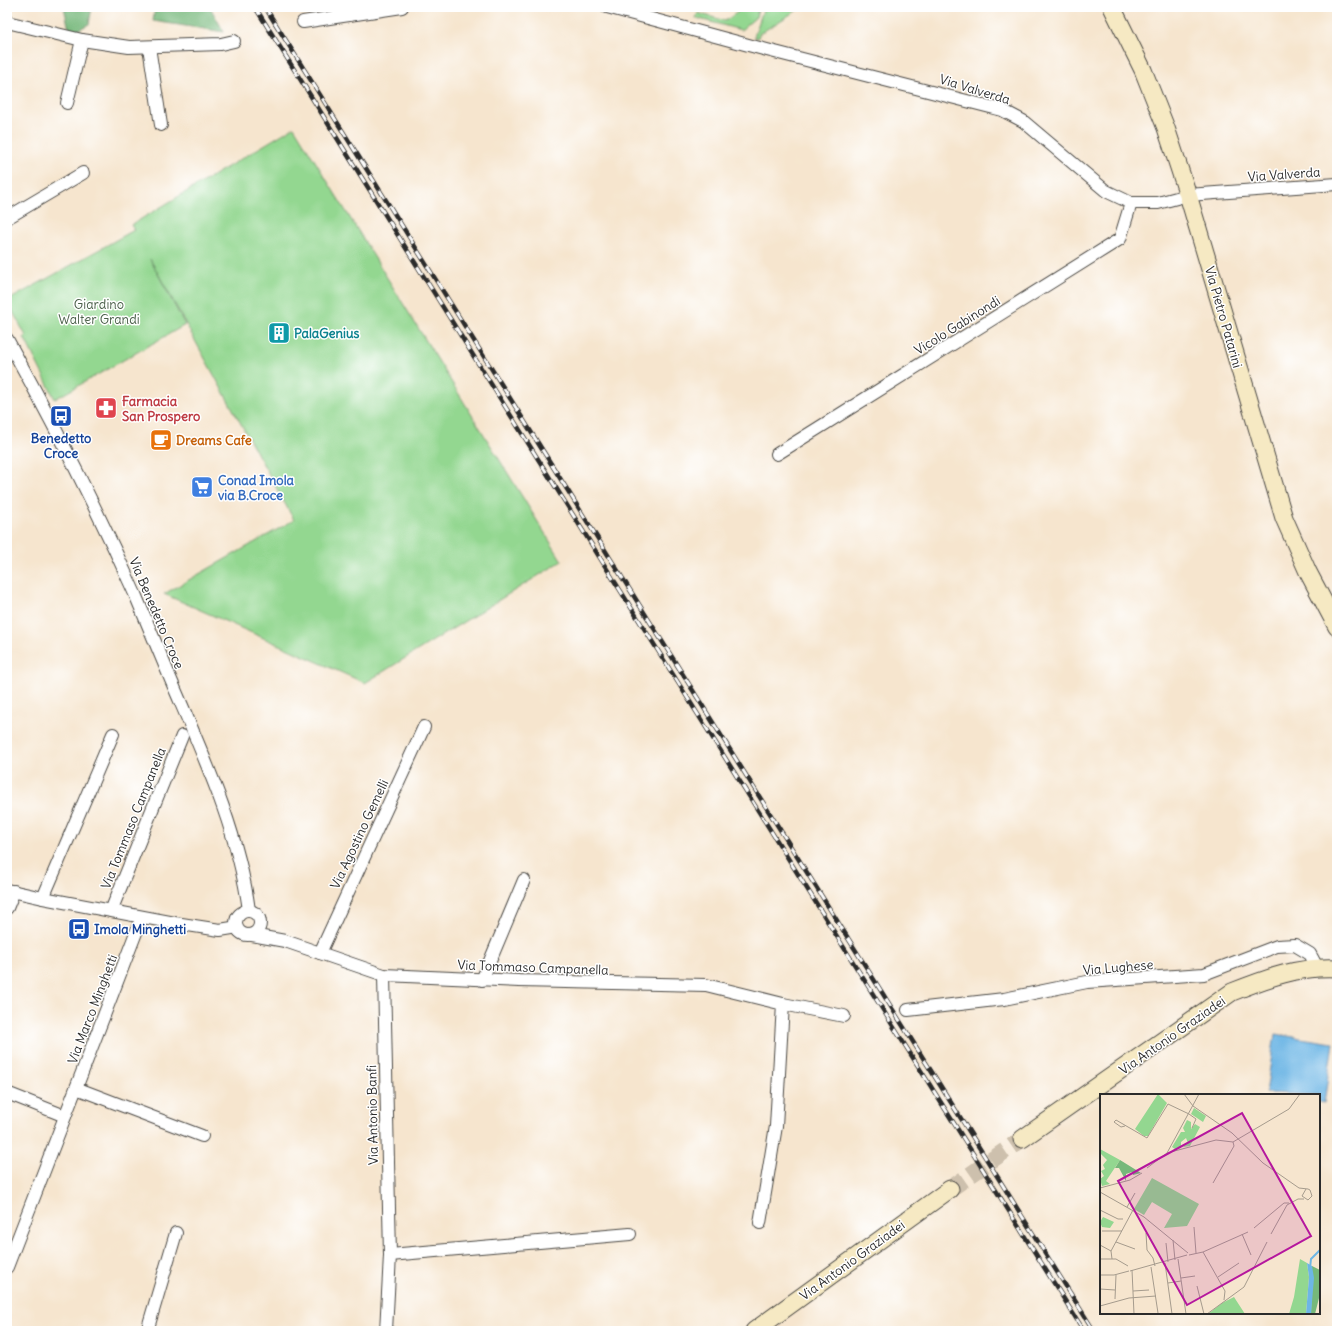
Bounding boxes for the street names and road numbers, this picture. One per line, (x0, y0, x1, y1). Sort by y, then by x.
street label: Via Valverda (937, 71, 1012, 108)
street label: Via Valverda (1247, 163, 1321, 186)
street label: Via Pietro Patarini (1201, 265, 1246, 370)
street label: Vicolo Gabinondi (911, 292, 1003, 359)
street label: Via Benedetto Croce (125, 555, 188, 672)
street label: Via Tommaso Campanella (97, 745, 170, 891)
street label: Via Agostino Gemelli (327, 777, 392, 892)
street label: Via Marco Minghetti (64, 952, 121, 1066)
street label: Via Tommaso Campanella (457, 956, 609, 979)
street label: Via Lughese (1082, 956, 1154, 979)
street label: Via Antonio Graziadei (1116, 992, 1229, 1078)
street label: Via Antonio Banfi (363, 1065, 382, 1165)
street label: Via Antonio Graziadei (796, 1217, 908, 1304)

